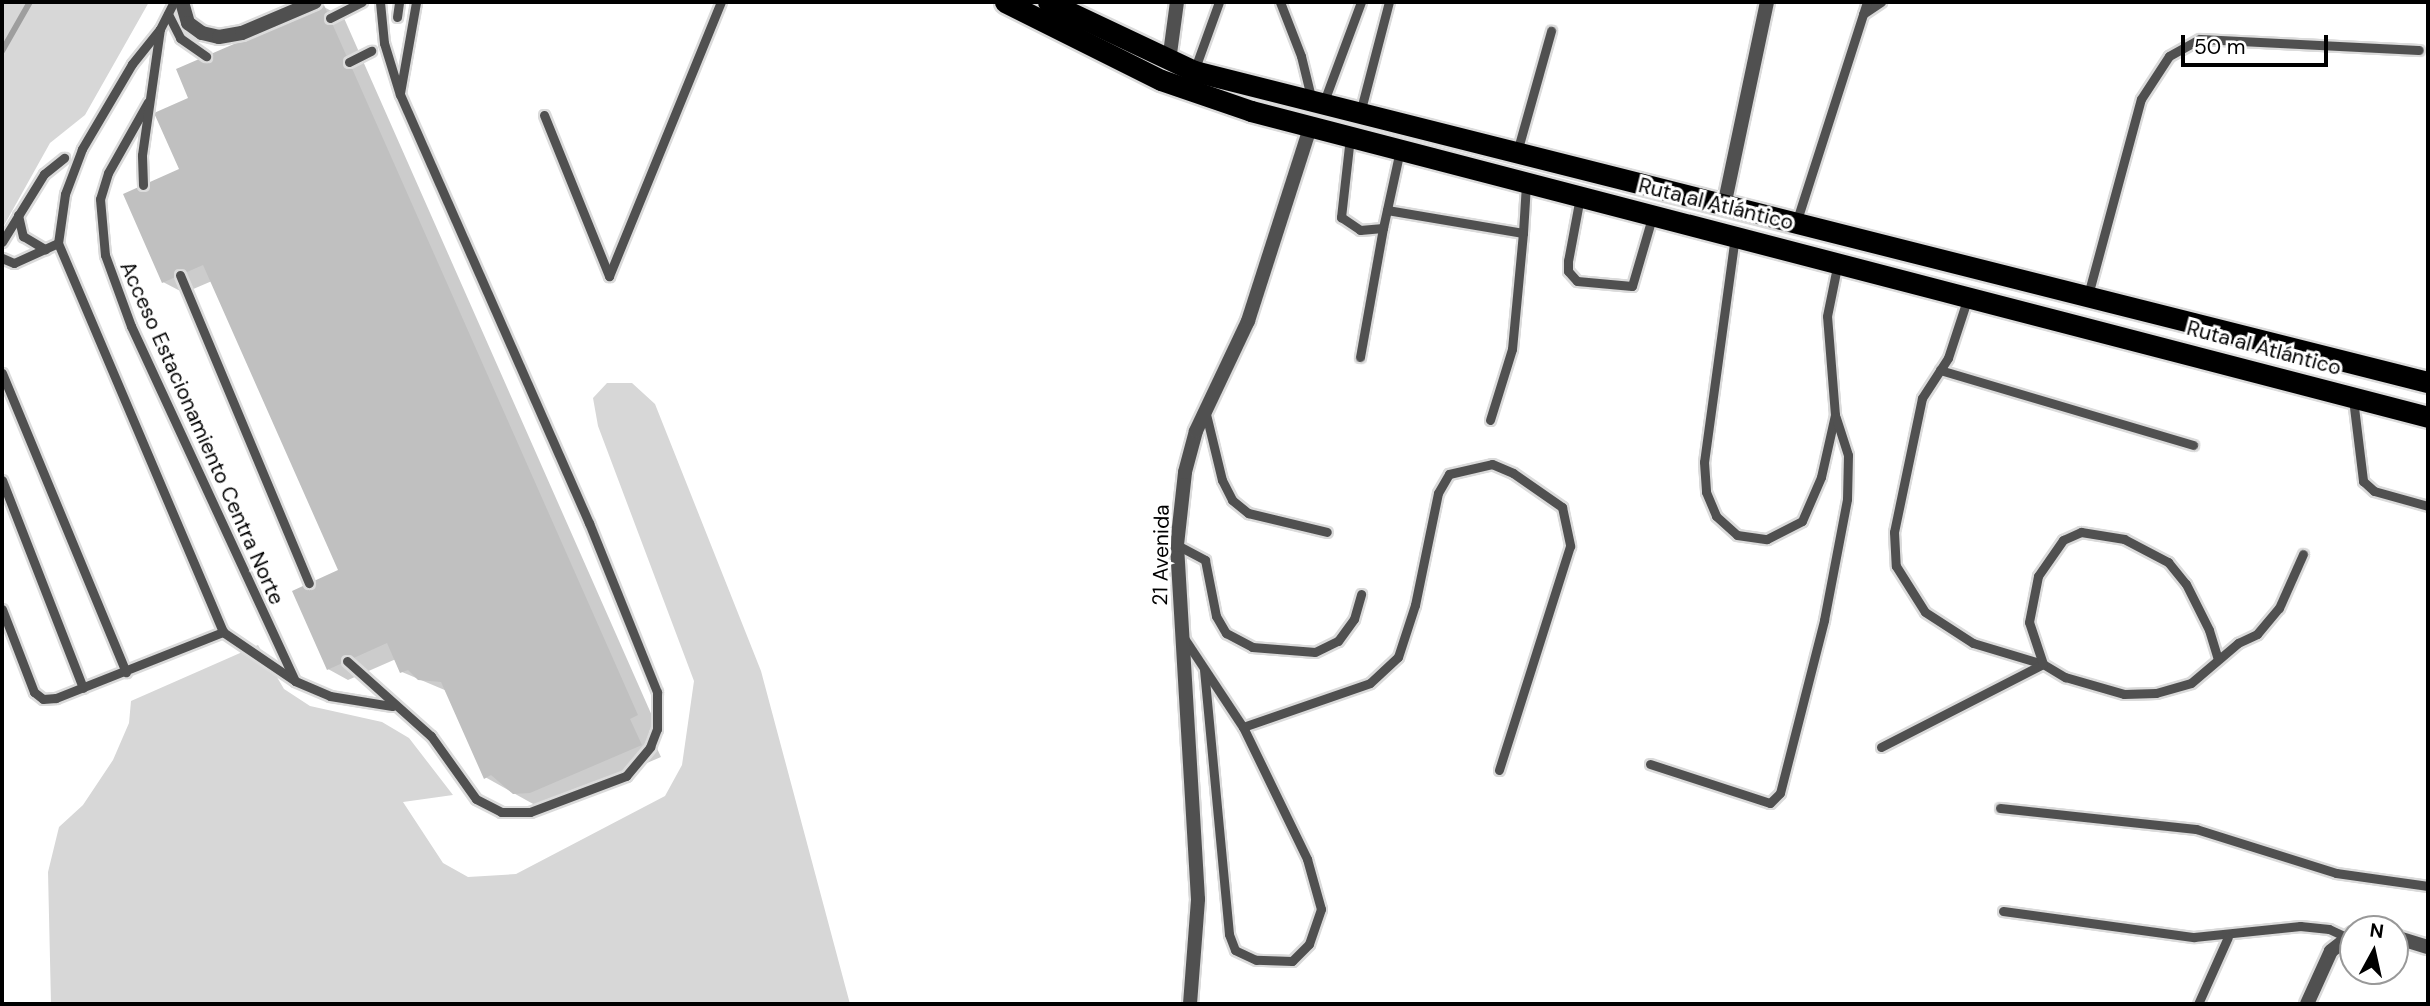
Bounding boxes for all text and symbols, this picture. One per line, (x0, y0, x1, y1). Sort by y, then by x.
scale bar (2185, 21, 2332, 65)
text: 50 m (2194, 33, 2245, 61)
street label: Ruta al Atlántico (1636, 173, 1796, 235)
street label: Acceso Estacionamiento Centra Norte (115, 258, 289, 608)
street label: Ruta al Atlántico (2184, 315, 2344, 381)
street label: 21 Avenida (1148, 504, 1174, 606)
north arrow (2339, 915, 2409, 985)
text: N (2368, 917, 2385, 944)

